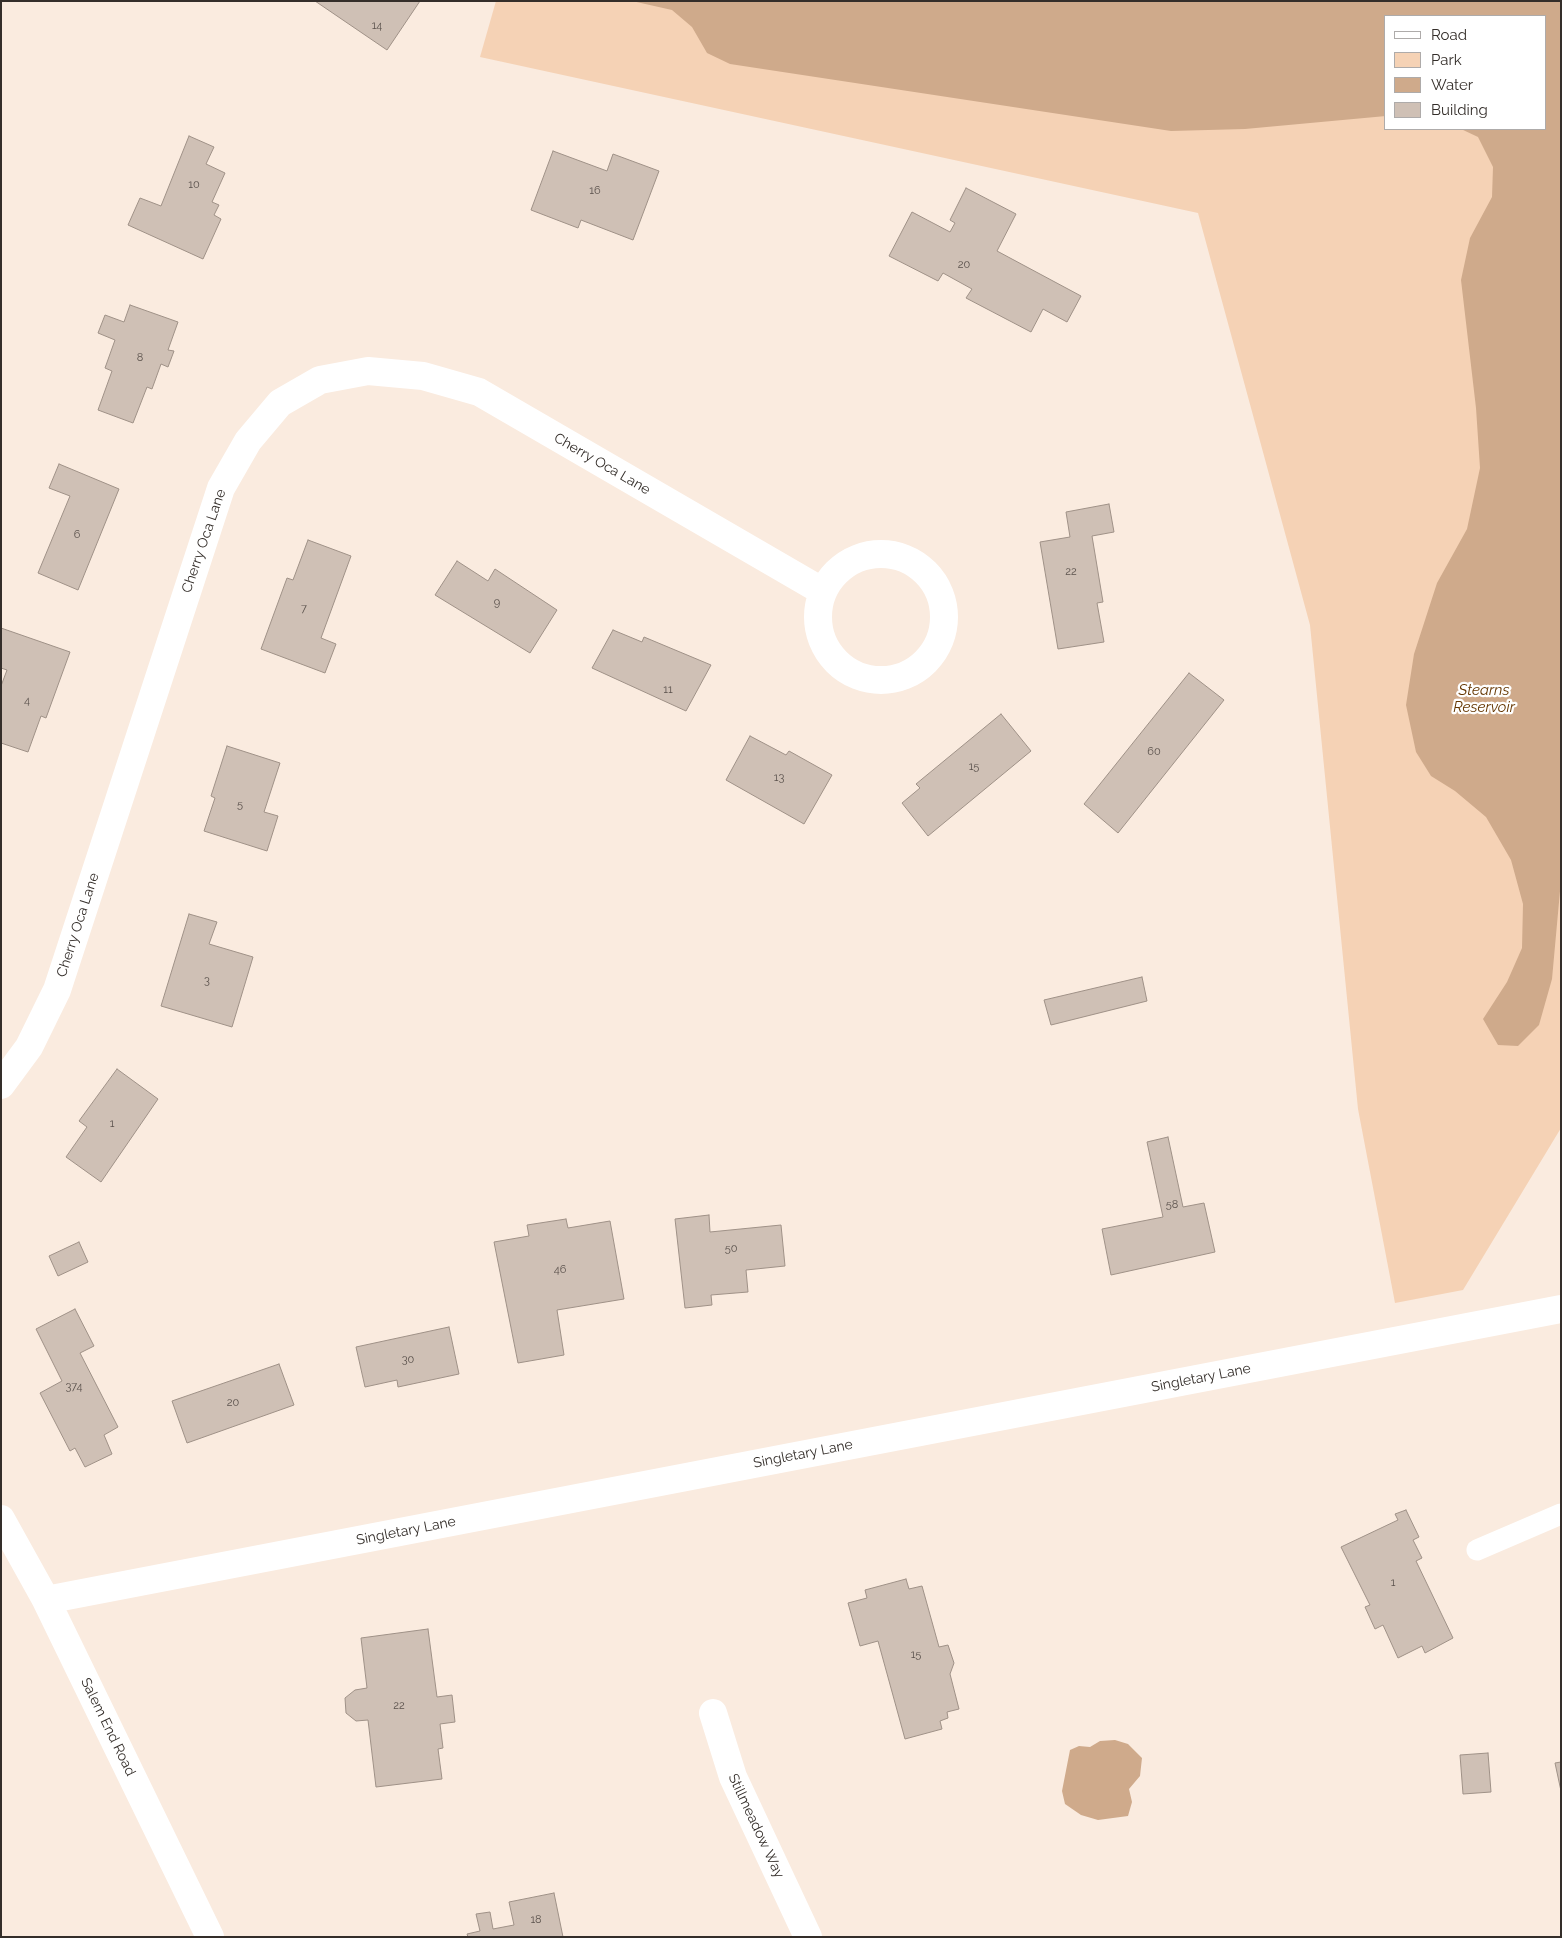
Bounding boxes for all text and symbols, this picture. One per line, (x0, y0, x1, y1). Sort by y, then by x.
legend (1384, 15, 1547, 130)
house number: 14 (372, 19, 382, 33)
text: Road (1431, 26, 1467, 44)
text: Park (1431, 51, 1462, 69)
text: Water (1431, 76, 1473, 94)
text: Building (1431, 101, 1488, 119)
house number: 10 (188, 178, 200, 192)
house number: 16 (589, 184, 601, 198)
house number: 20 (958, 258, 970, 272)
house number: 8 (137, 351, 143, 365)
street label: Cherry Oca Lane (551, 430, 653, 498)
street label: Cherry Oca Lane (178, 487, 230, 595)
house number: 6 (74, 528, 80, 542)
house number: 22 (1065, 565, 1077, 579)
house number: 9 (494, 596, 500, 610)
house number: 7 (301, 602, 307, 616)
water label: Stearns Reservoir (1453, 681, 1515, 716)
house number: 11 (663, 683, 673, 697)
house number: 4 (24, 694, 30, 708)
house number: 60 (1147, 745, 1161, 759)
house number: 15 (969, 760, 979, 774)
house number: 13 (774, 771, 784, 785)
house number: 5 (237, 798, 243, 812)
street label: Cherry Oca Lane (53, 871, 103, 979)
house number: 3 (204, 974, 210, 988)
house number: 1 (110, 1117, 114, 1131)
house number: 58 (1166, 1198, 1178, 1212)
house number: 50 (725, 1242, 737, 1256)
house number: 46 (554, 1263, 566, 1277)
house number: 30 (402, 1353, 414, 1367)
street label: Singletary Lane (1150, 1360, 1252, 1396)
house number: 374 (65, 1380, 83, 1394)
house number: 20 (227, 1396, 239, 1410)
street label: Singletary Lane (752, 1436, 854, 1472)
street label: Singletary Lane (355, 1513, 457, 1549)
house number: 1 (1391, 1576, 1395, 1590)
house number: 15 (911, 1648, 921, 1662)
street label: Salem End Road (77, 1675, 139, 1779)
house number: 22 (393, 1699, 405, 1713)
street label: Stillmeadow Way (724, 1771, 788, 1881)
house number: 18 (530, 1913, 542, 1927)

